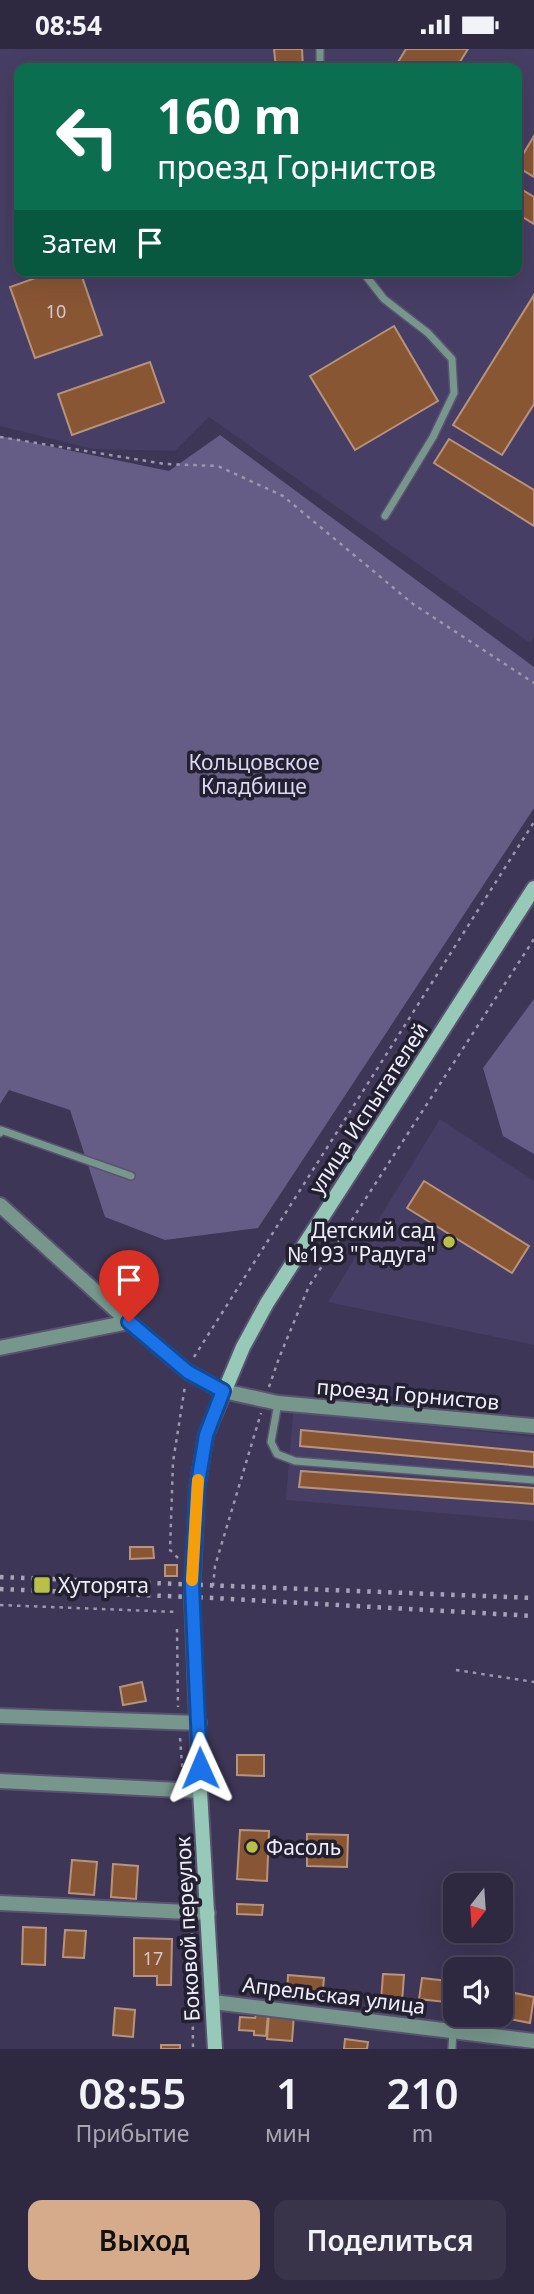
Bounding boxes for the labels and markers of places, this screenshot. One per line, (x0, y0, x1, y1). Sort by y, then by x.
place label: Детский сад №193 "Радуга" (287, 1216, 435, 1268)
marker: Детский сад №193 "Радуга" (441, 1234, 457, 1250)
pin (99, 1250, 159, 1322)
place label: Хуторята (58, 1571, 149, 1599)
marker: Хуторята (32, 1575, 52, 1595)
place label: Фасоль (266, 1833, 341, 1861)
marker: Фасоль (244, 1839, 260, 1855)

